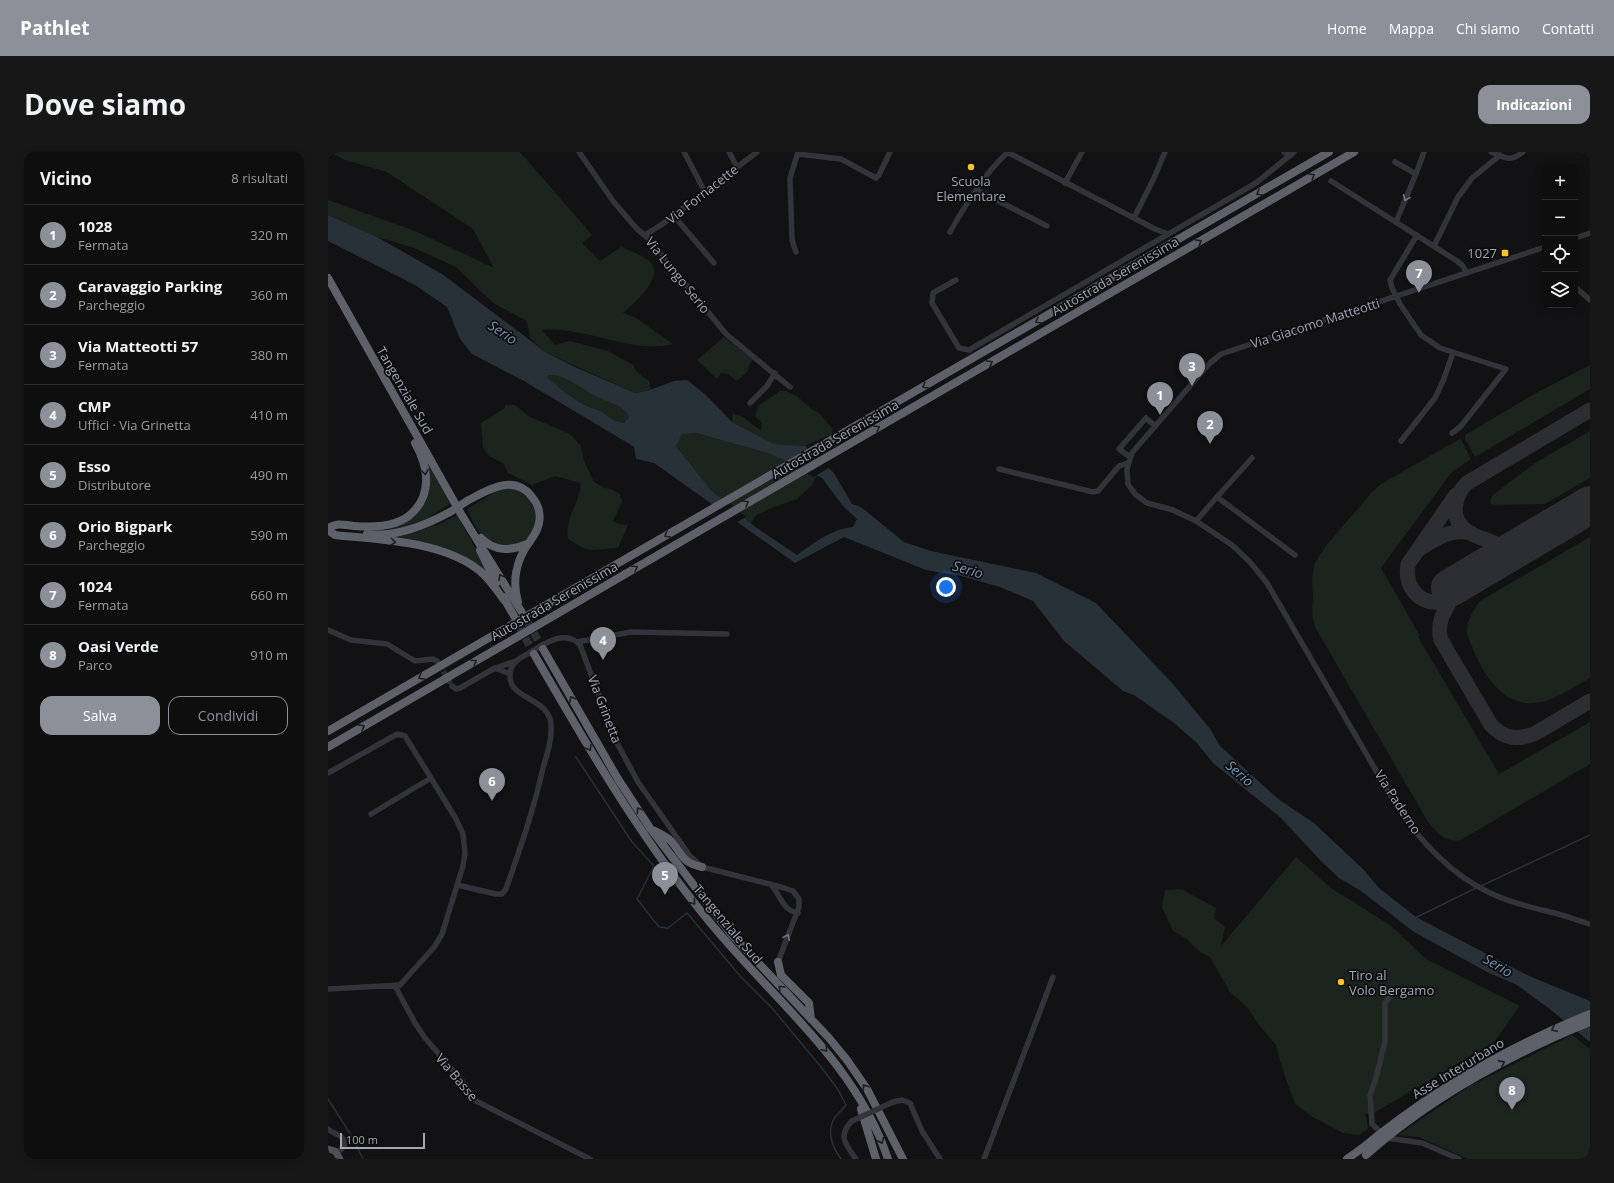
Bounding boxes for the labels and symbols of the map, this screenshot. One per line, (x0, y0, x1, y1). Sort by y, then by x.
street label: Via Fornacette (662, 160, 742, 228)
marker: Scuola Elementare (966, 162, 976, 172)
place label: Scuola Elementare (936, 172, 1006, 205)
one-way arrow (1307, 174, 1315, 181)
one-way arrow (1256, 188, 1263, 195)
one-way arrow (1403, 194, 1411, 201)
street label: Autostrada Serenissima (1048, 232, 1182, 320)
street label: Via Lungo Serio (642, 233, 715, 317)
one-way arrow (1195, 239, 1202, 246)
place label: 1027 (1467, 244, 1497, 262)
marker: 1027 (1500, 248, 1510, 258)
pin: 7 (1406, 260, 1432, 293)
street label: Via Giacomo Matteotti (1248, 294, 1382, 352)
water label: Serio (485, 315, 521, 349)
one-way arrow (1035, 316, 1042, 323)
street label: Tangenziale Sud (373, 343, 437, 437)
pin: 3 (1179, 353, 1205, 386)
one-way arrow (986, 360, 993, 367)
one-way arrow (922, 382, 929, 389)
pin: 1 (1147, 382, 1173, 415)
street label: Autostrada Serenissima (768, 395, 902, 483)
pin: 2 (1197, 411, 1223, 444)
one-way arrow (873, 426, 880, 433)
one-way arrow (420, 469, 429, 475)
one-way arrow (742, 501, 749, 508)
one-way arrow (664, 531, 671, 538)
one-way arrow (390, 537, 396, 546)
water label: Serio (950, 556, 986, 582)
street label: Autostrada Serenissima (487, 557, 621, 645)
one-way arrow (631, 566, 638, 573)
one-way arrow (499, 574, 506, 581)
your location (936, 577, 956, 597)
pin: 4 (590, 627, 616, 660)
one-way arrow (470, 659, 477, 666)
street label: Via Grinetta (584, 672, 626, 746)
one-way arrow (418, 673, 426, 680)
one-way arrow (569, 696, 576, 703)
one-way arrow (358, 725, 365, 732)
one-way arrow (584, 744, 592, 751)
water label: Serio (1222, 756, 1258, 790)
street label: Via Paderno (1371, 766, 1426, 838)
pin: 6 (479, 768, 505, 801)
one-way arrow (636, 807, 644, 814)
pin: 5 (652, 862, 678, 895)
street label: Tangenziale Sud (690, 881, 766, 967)
one-way arrow (689, 898, 696, 905)
one-way arrow (783, 934, 791, 941)
water label: Serio (1480, 949, 1516, 981)
place label: Tiro al Volo Bergamo (1349, 966, 1434, 999)
marker: Tiro al Volo Bergamo (1336, 977, 1346, 987)
one-way arrow (779, 985, 786, 993)
one-way arrow (1550, 1024, 1558, 1032)
street label: Asse Interurbano (1409, 1033, 1508, 1103)
one-way arrow (821, 1045, 828, 1052)
street label: Via Basse (432, 1049, 482, 1105)
one-way arrow (1498, 1060, 1505, 1068)
pin: 8 (1499, 1077, 1525, 1110)
one-way arrow (862, 1084, 870, 1091)
scale bar (340, 1131, 425, 1150)
one-way arrow (877, 1138, 885, 1145)

